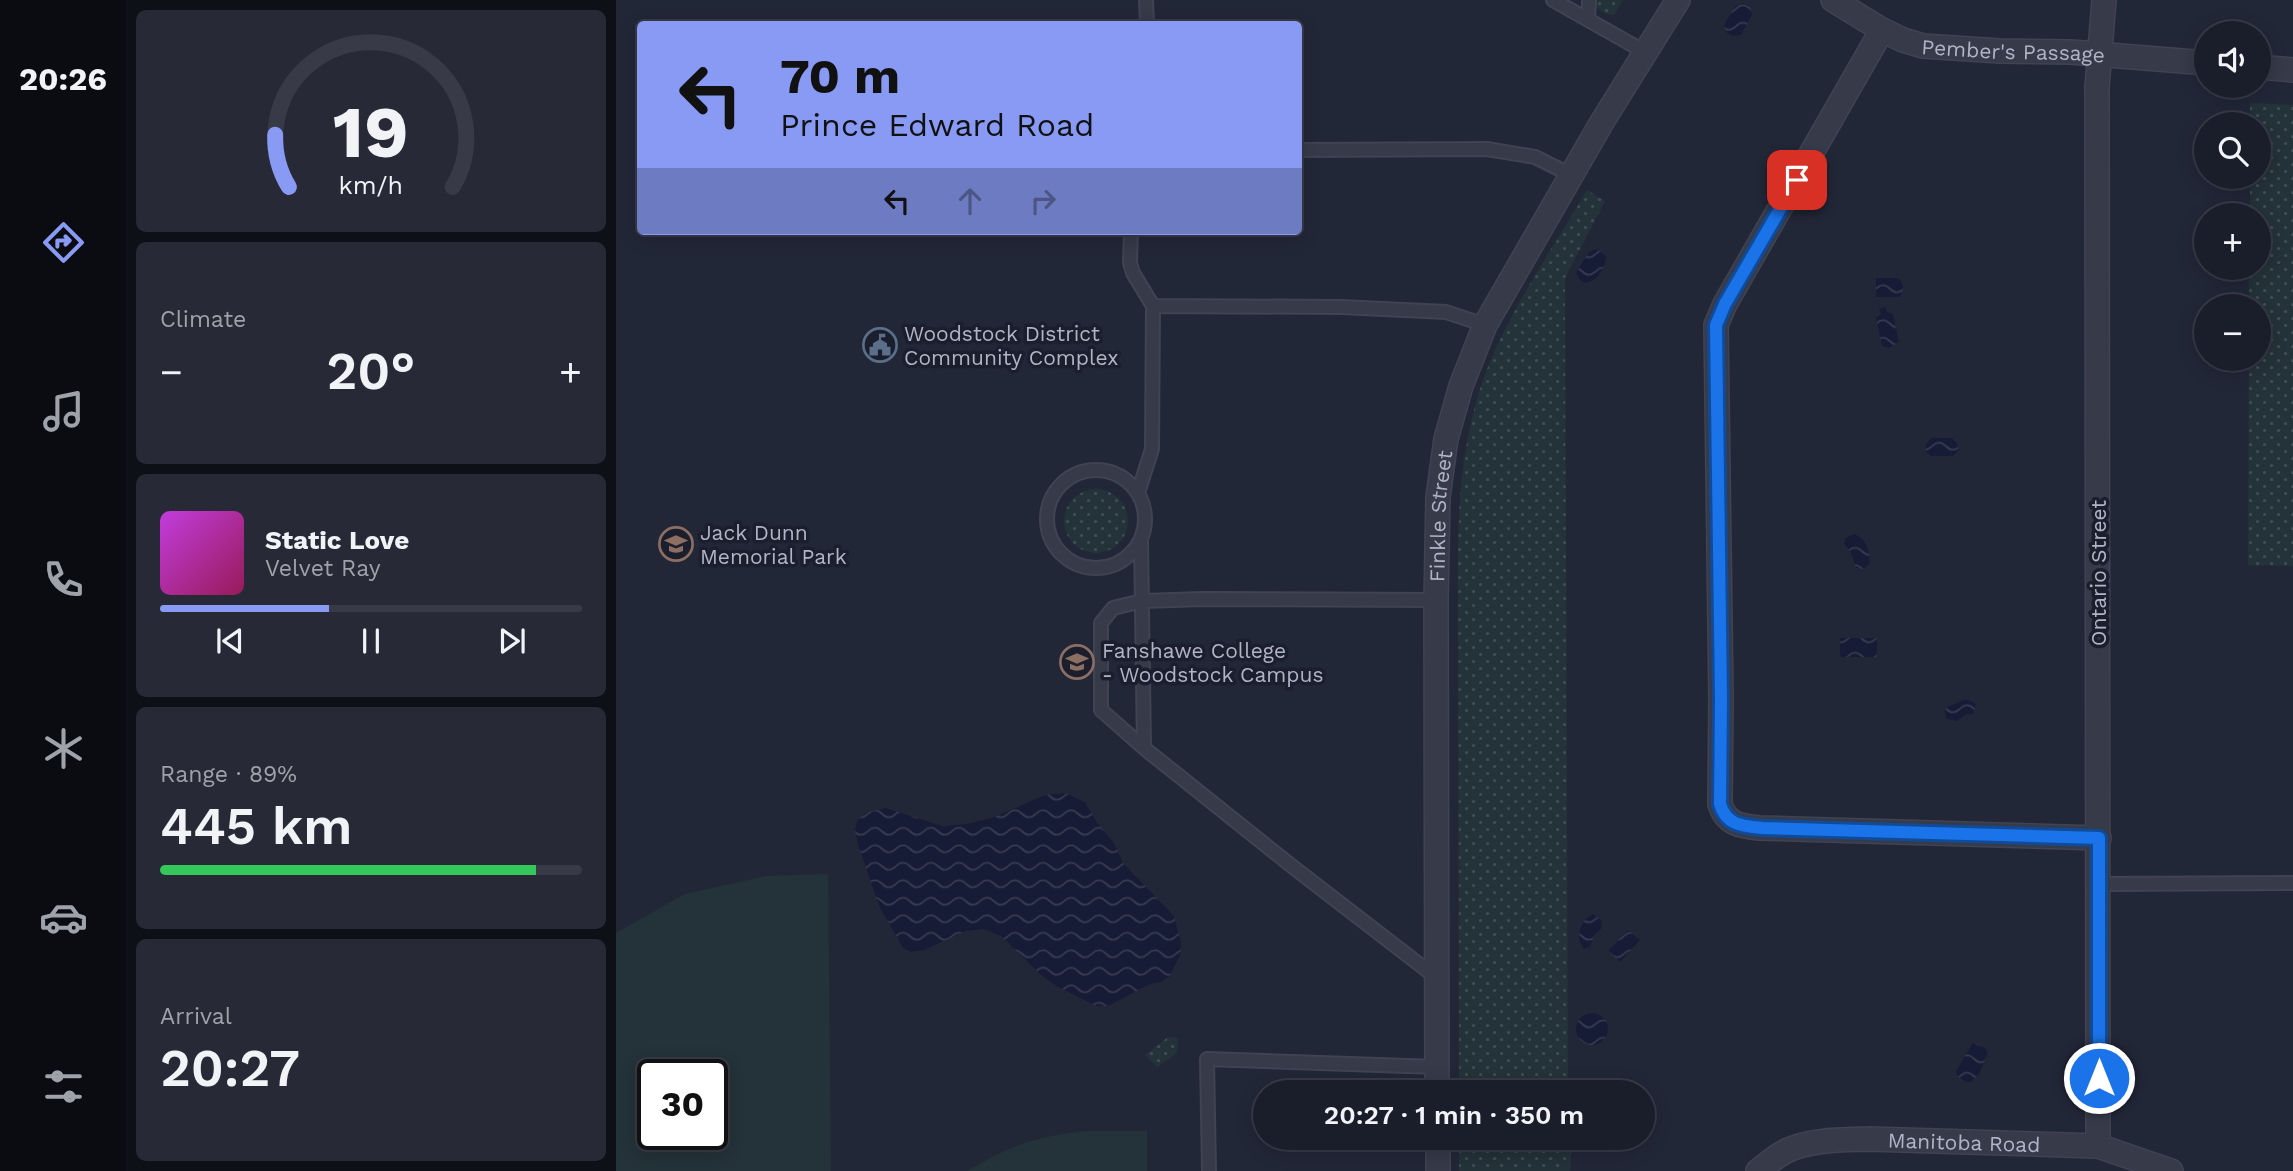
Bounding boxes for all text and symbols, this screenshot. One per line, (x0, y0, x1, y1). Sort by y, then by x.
map controls (2194, 21, 2271, 371)
button: sound (2194, 21, 2271, 98)
street label: Pember's Passage (1921, 33, 2106, 67)
text: 70 m (780, 47, 900, 105)
icon: left (665, 49, 756, 140)
text: 20:26 (19, 60, 107, 98)
text: 19 (333, 89, 409, 175)
text: Prince Edward Road (780, 106, 1094, 144)
button: search (2194, 112, 2271, 189)
pin (1767, 150, 1827, 210)
icon: arrive (1778, 161, 1816, 199)
text: km/h (339, 171, 403, 200)
icon: left (878, 182, 916, 220)
icon: ahead (951, 182, 989, 220)
icon: right (1024, 182, 1062, 220)
button: + (2194, 203, 2271, 280)
icon: directions (39, 218, 88, 267)
button: − (2194, 294, 2271, 371)
text: Climate (160, 306, 246, 333)
place label: Woodstock District Community Complex (904, 321, 1118, 370)
public building icon: Woodstock District Community Complex (861, 326, 899, 364)
text: 20° (327, 341, 415, 402)
text: − (160, 350, 183, 394)
text: + (559, 350, 582, 394)
icon: music (39, 387, 88, 436)
street label: Finkle Street (1424, 448, 1457, 582)
street label: Ontario Street (2086, 500, 2111, 646)
place label: Jack Dunn Memorial Park (700, 520, 847, 569)
text: Static Love (265, 525, 409, 555)
school or university icon: Jack Dunn Memorial Park (657, 525, 695, 563)
icon: phone (39, 555, 88, 604)
text: Velvet Ray (265, 555, 381, 582)
icon: previous (211, 622, 249, 660)
icon: pause (352, 622, 390, 660)
icon: next (493, 622, 531, 660)
place label: Fanshawe College - Woodstock Campus (1102, 638, 1324, 687)
school or university icon: Fanshawe College - Woodstock Campus (1058, 643, 1096, 681)
icon: climate (39, 724, 88, 773)
text: Range · 89% (160, 761, 297, 788)
text: 445 km (160, 796, 352, 857)
icon: car (39, 893, 88, 942)
text: Arrival (160, 1003, 232, 1030)
text: 20:27 (160, 1038, 300, 1099)
position arrow (2062, 1041, 2136, 1115)
speed limit sign: 30 (637, 1059, 728, 1150)
icon: filters (39, 1062, 88, 1111)
text: 20:27 · 1 min · 350 m (1324, 1100, 1584, 1130)
street label: Manitoba Road (1887, 1127, 2041, 1157)

